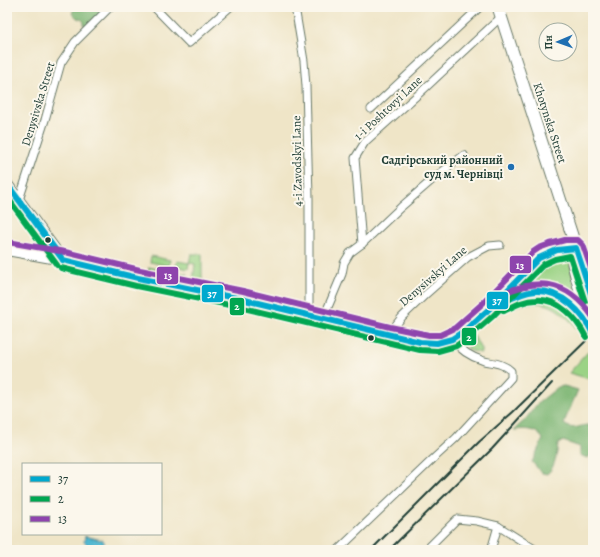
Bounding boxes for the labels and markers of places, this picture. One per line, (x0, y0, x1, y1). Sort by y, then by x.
place label: Садгірський районний суд м. Чернівці (381, 152, 503, 182)
marker: Садгірський районний суд м. Чернівці (506, 162, 516, 172)
unlabelled marker (43, 235, 53, 245)
unlabelled marker (366, 333, 376, 343)

